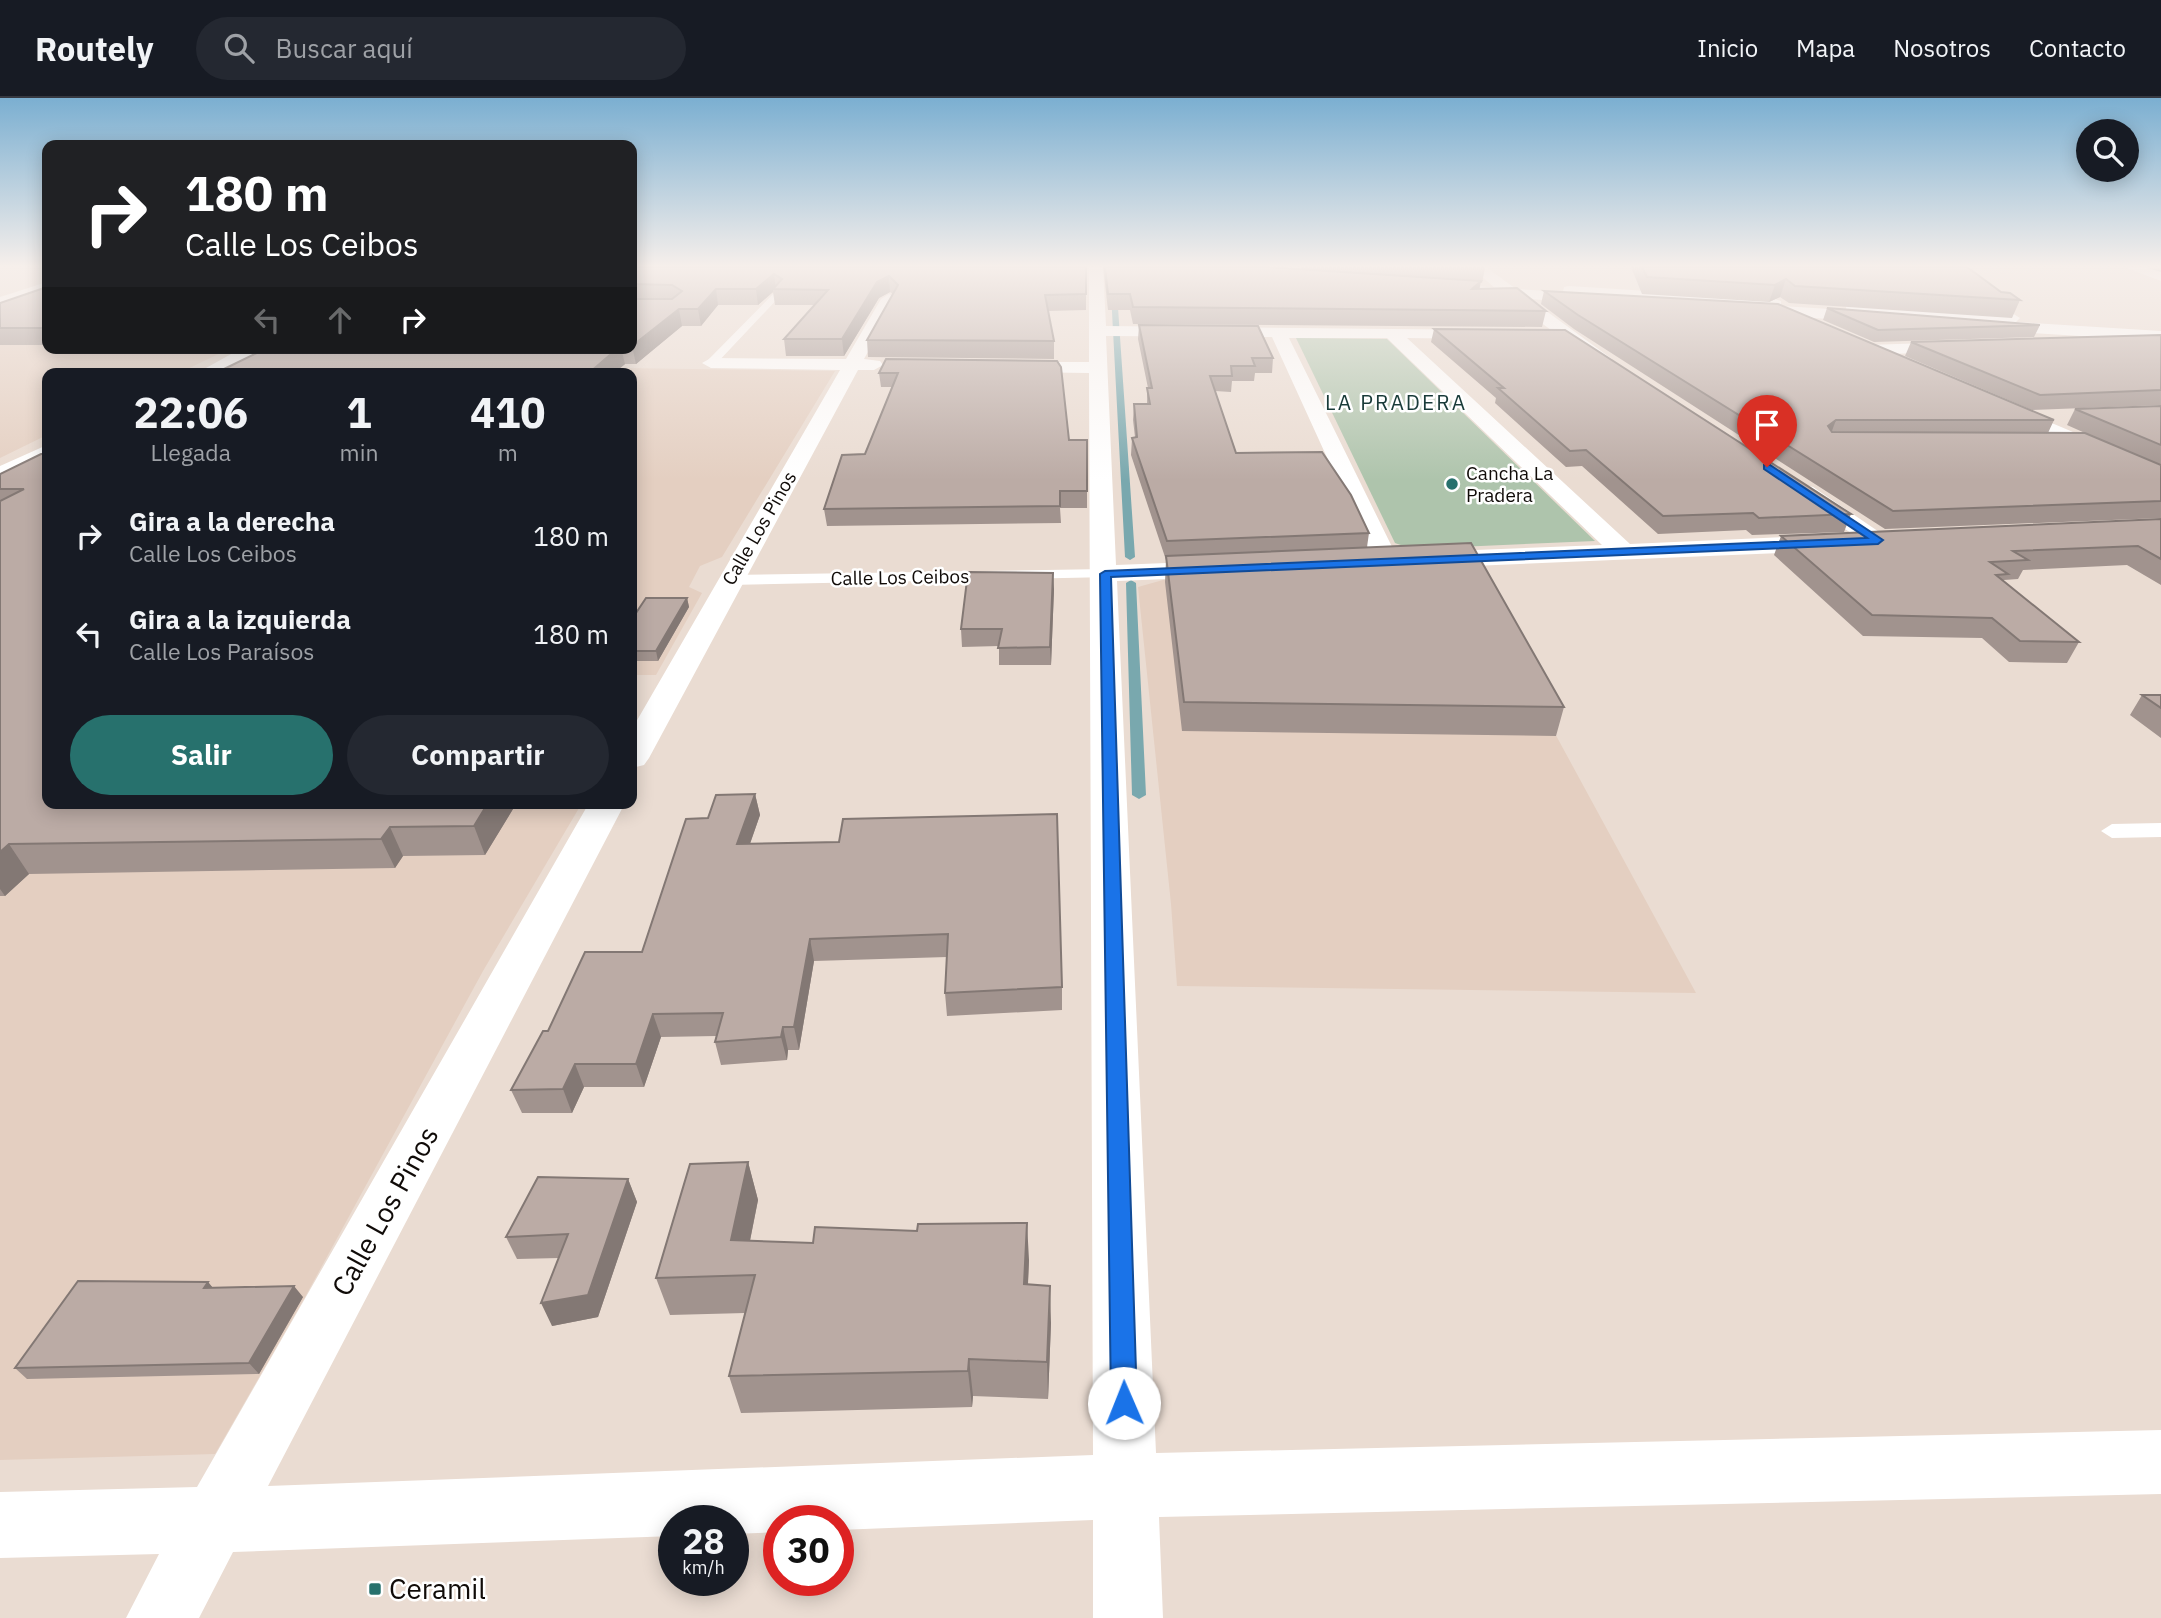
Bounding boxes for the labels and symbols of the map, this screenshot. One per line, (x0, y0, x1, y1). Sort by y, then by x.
district label: LA PRADERA (1325, 388, 1467, 416)
pin (1737, 395, 1797, 467)
place label: Cancha La Pradera (1466, 461, 1553, 507)
street label: Calle Los Pinos (717, 467, 801, 589)
marker: Cancha La Pradera (1444, 476, 1460, 492)
street label: Calle Los Ceibos (830, 564, 970, 590)
street label: Calle Los Pinos (323, 1119, 446, 1302)
position arrow (1087, 1366, 1161, 1440)
speed limit sign: 30 (763, 1505, 854, 1596)
place label: Ceramil (389, 1570, 486, 1607)
marker: Ceramil (367, 1581, 383, 1597)

